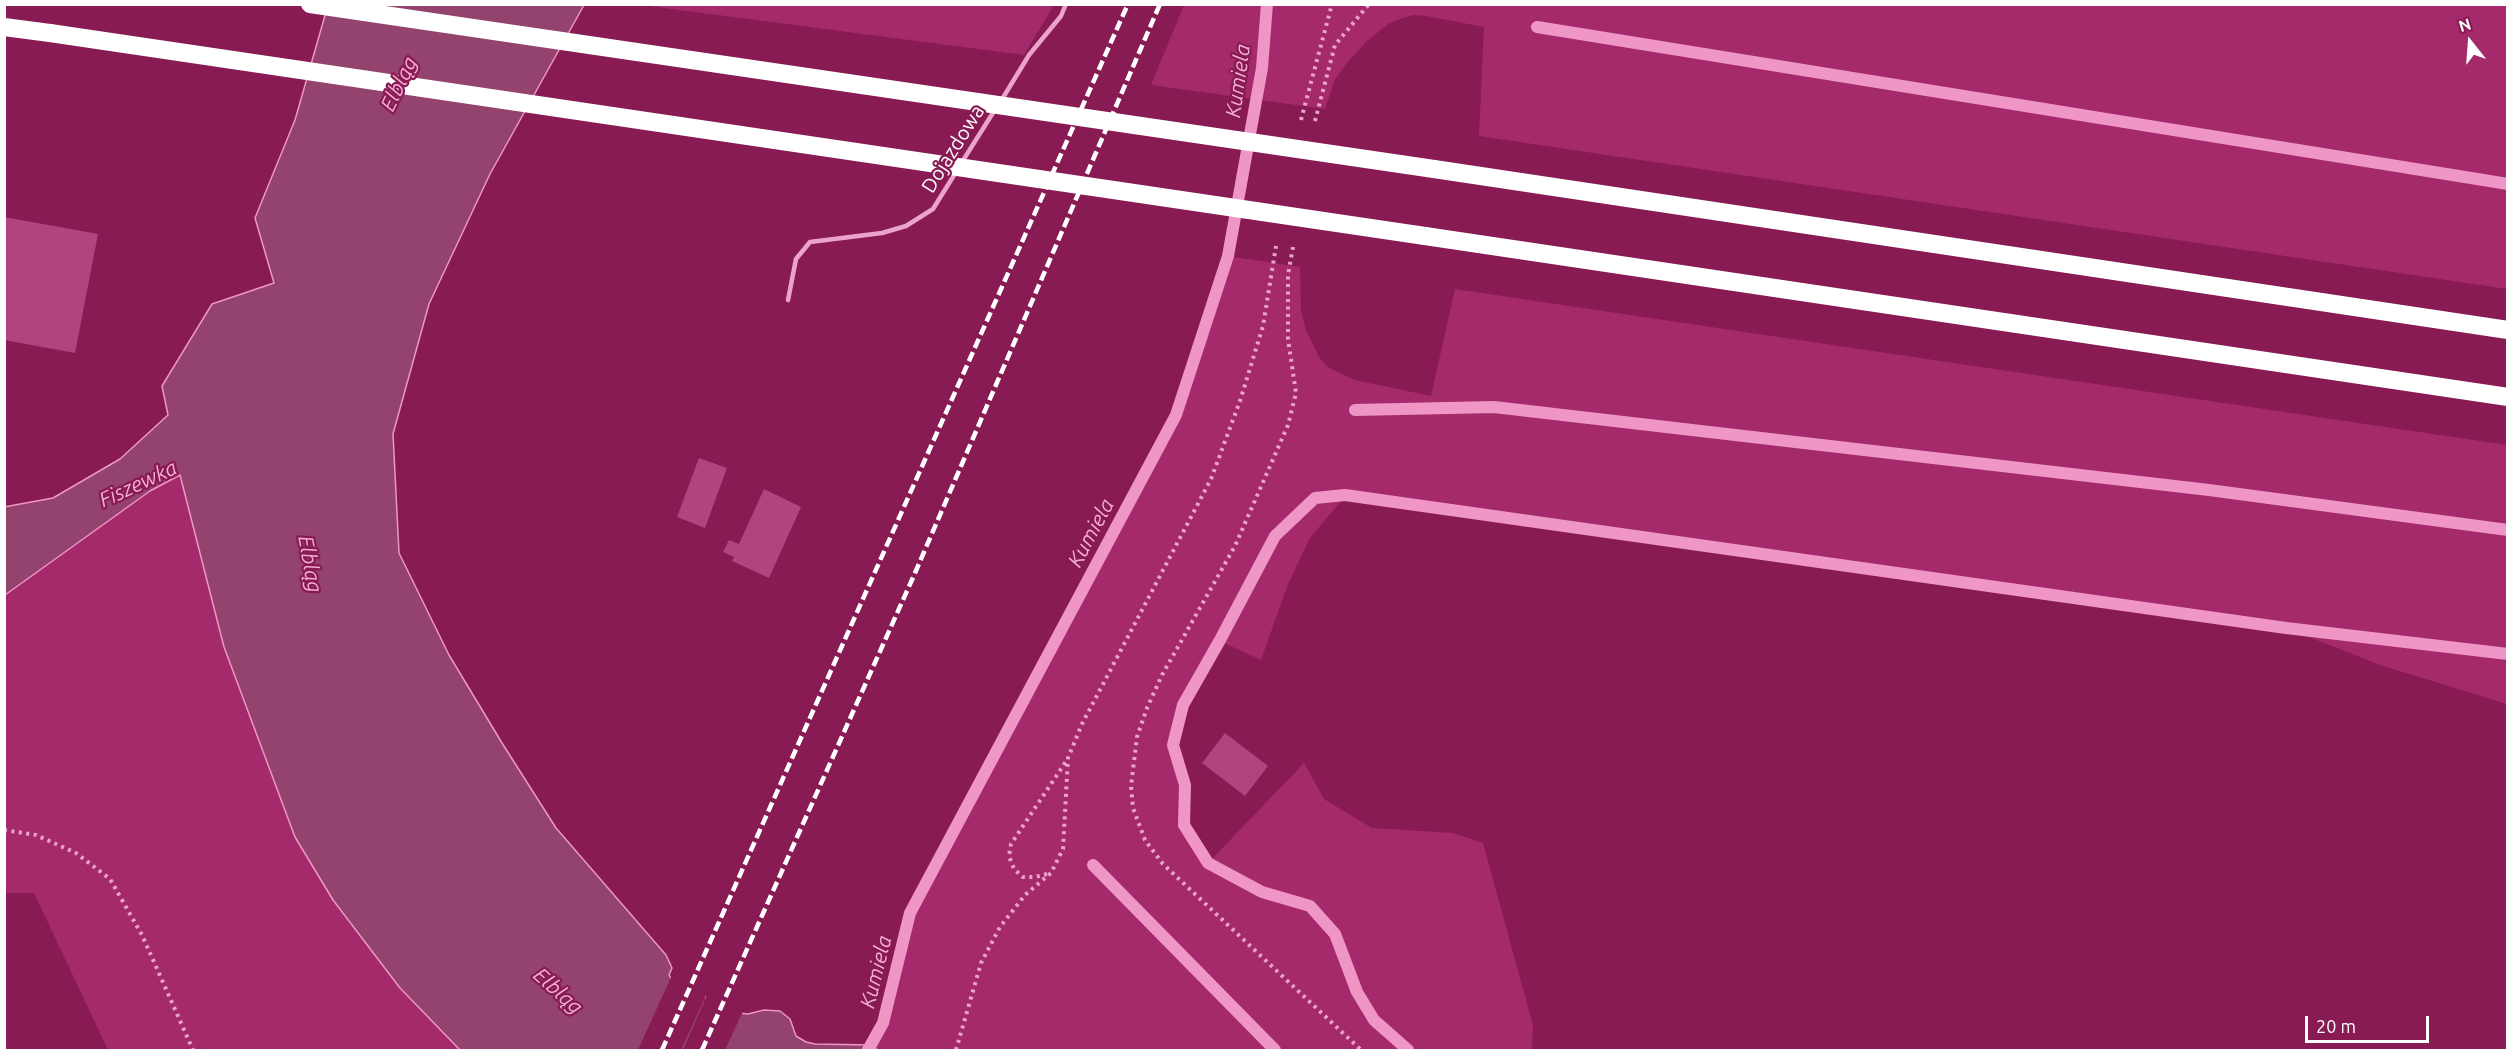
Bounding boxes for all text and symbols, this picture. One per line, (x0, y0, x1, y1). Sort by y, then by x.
north arrow (2440, 12, 2500, 72)
text: N (2456, 14, 2473, 35)
water label: Kumiela (1220, 43, 1256, 119)
water label: Elbląg (375, 53, 423, 115)
street label: Dojazdowa (917, 101, 989, 197)
water label: Fiszewka (95, 455, 181, 513)
water label: Kumiela (1063, 494, 1119, 572)
water label: Elbląg (293, 534, 327, 594)
water label: Kumiela (855, 933, 897, 1011)
water label: Elbląg (528, 963, 588, 1019)
scale bar (2308, 1004, 2432, 1042)
text: 20 m (2316, 1016, 2356, 1036)

